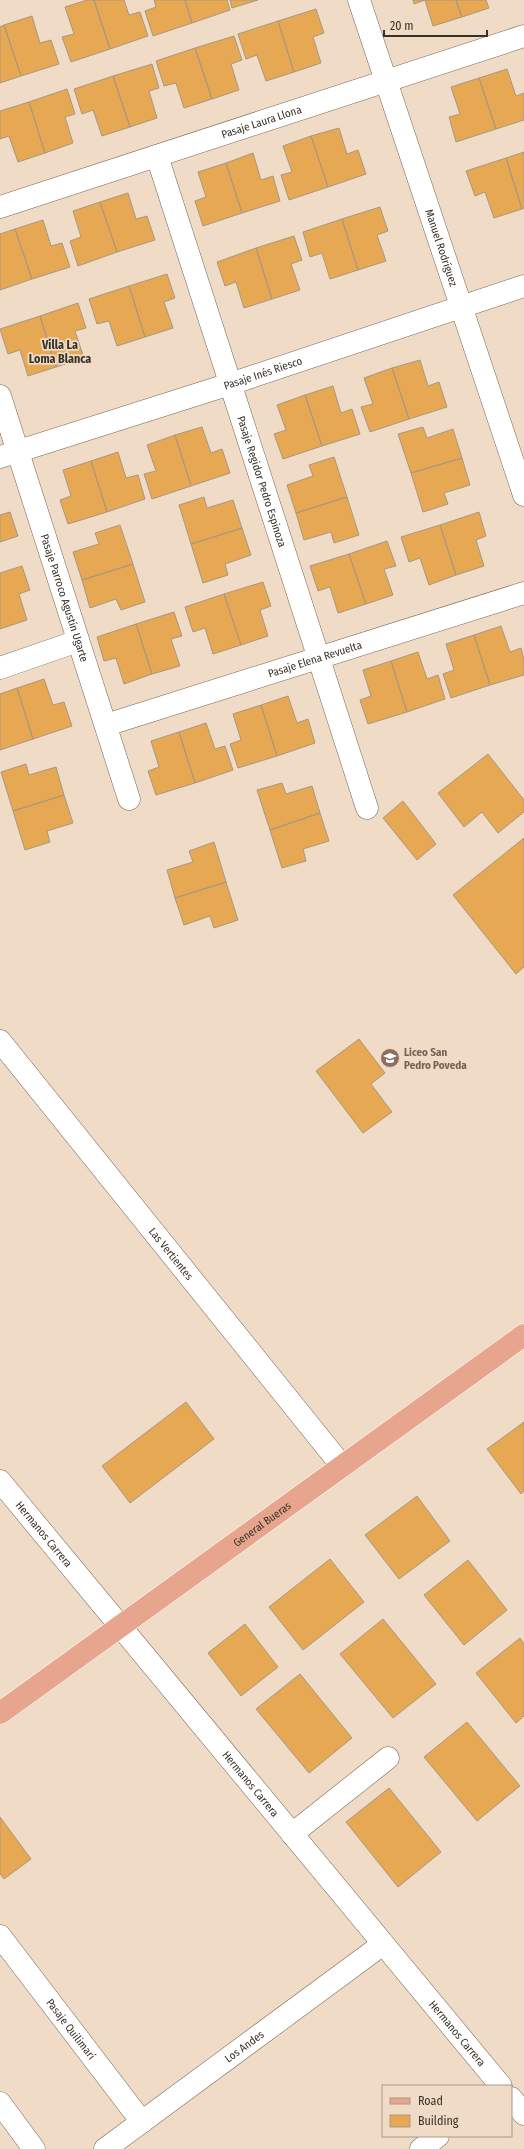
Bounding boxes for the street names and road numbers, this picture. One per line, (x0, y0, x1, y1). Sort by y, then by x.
street label: Pasaje Laura Llona (220, 103, 303, 141)
street label: Manuel Rodríguez (422, 208, 460, 289)
street label: Pasaje Inés Riesco (222, 354, 304, 393)
street label: Pasaje Regidor Pedro Espinoza (234, 415, 289, 549)
street label: Pasaje Parroco Agustín Ugarte (38, 532, 91, 664)
street label: Pasaje Elena Revuelta (266, 639, 363, 680)
street label: Las Vertientes (146, 1225, 196, 1283)
street label: Hermanos Carrera (13, 1499, 75, 1570)
street label: General Bueras (231, 1499, 294, 1550)
street label: Hermanos Carrera (219, 1749, 281, 1819)
street label: Pasaje Quilimarí (43, 1996, 98, 2062)
street label: Hermanos Carrera (426, 1998, 488, 2069)
street label: Los Andes (222, 2028, 267, 2065)

